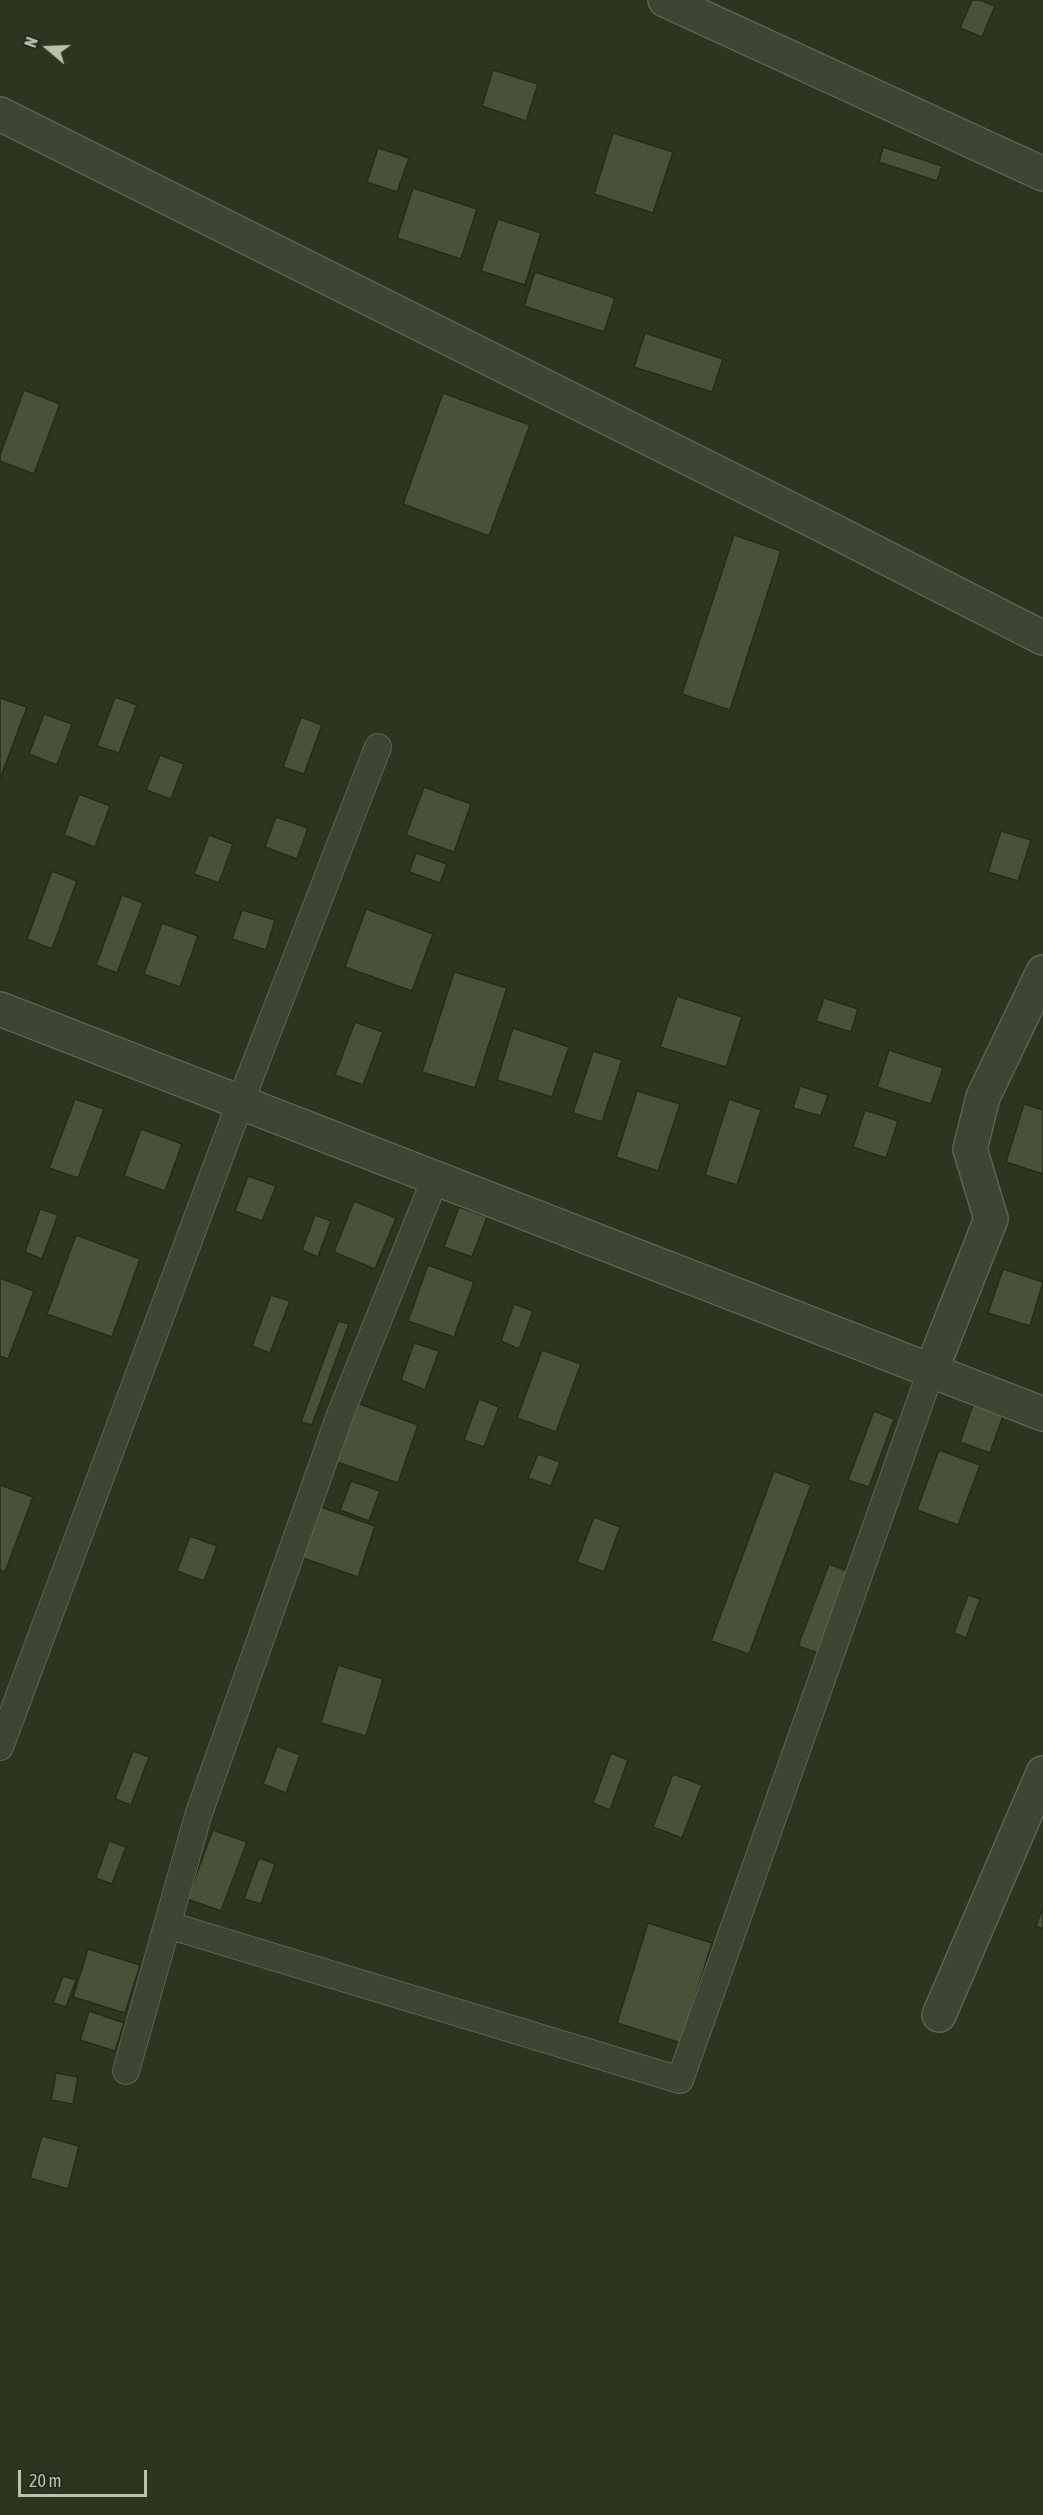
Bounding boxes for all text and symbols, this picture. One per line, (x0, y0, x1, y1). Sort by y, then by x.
north arrow (18, 18, 78, 78)
text: N (21, 35, 41, 50)
scale bar (21, 2458, 150, 2496)
text: 20 m (29, 2470, 61, 2491)

